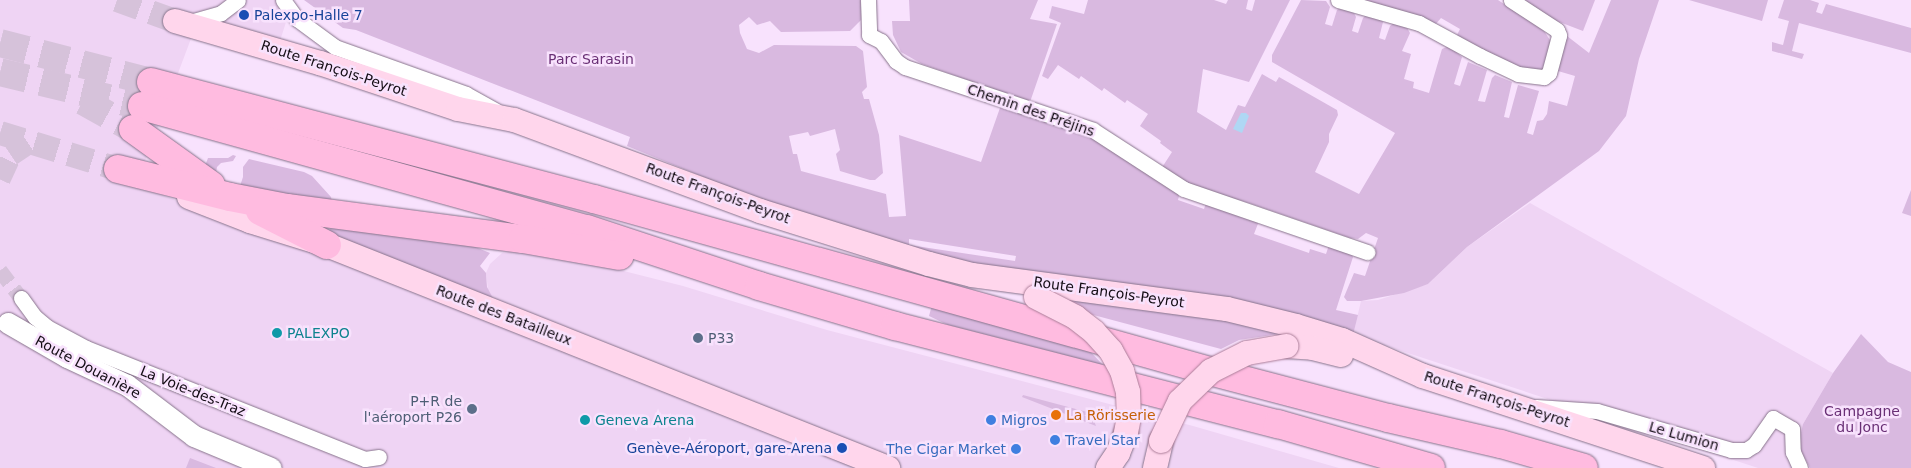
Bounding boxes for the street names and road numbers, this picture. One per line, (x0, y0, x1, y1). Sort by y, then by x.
street label: Route François-Peyrot (259, 36, 409, 100)
street label: Chemin des Préjins (965, 80, 1097, 140)
street label: Route François-Peyrot (644, 159, 792, 227)
street label: Route François-Peyrot (1032, 273, 1186, 311)
street label: Route des Batailleux (434, 281, 574, 349)
street label: Route Douanière (32, 332, 144, 402)
street label: La Voie-des-Traz (138, 362, 248, 420)
street label: Route François-Peyrot (1422, 367, 1572, 431)
street label: Le Lumion (1647, 418, 1721, 454)

